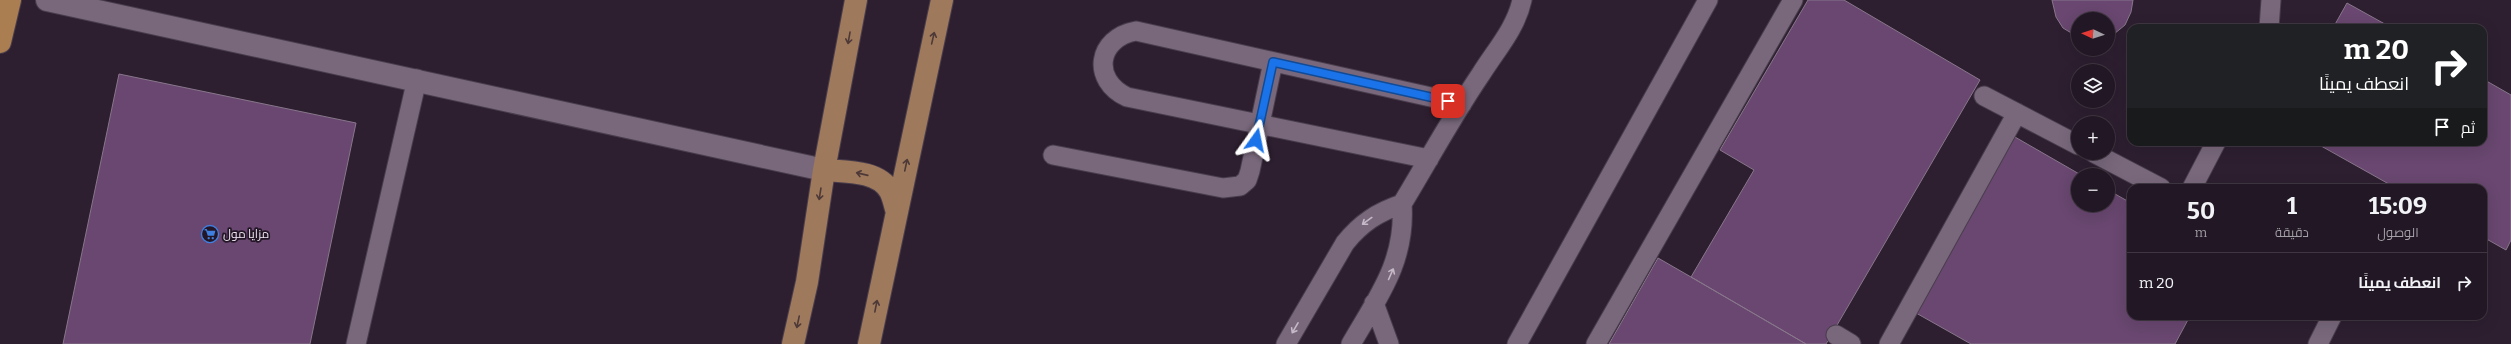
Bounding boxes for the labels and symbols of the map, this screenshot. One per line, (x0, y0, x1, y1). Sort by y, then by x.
north arrow (2071, 12, 2115, 56)
one-way arrow (844, 31, 852, 44)
one-way arrow (930, 32, 938, 45)
pin (1431, 84, 1465, 118)
position arrow (1235, 119, 1277, 161)
one-way arrow (902, 159, 910, 172)
one-way arrow (856, 170, 869, 178)
one-way arrow (816, 187, 824, 200)
one-way arrow (1362, 216, 1373, 225)
supermarket icon: مزايا مول (200, 224, 220, 244)
place label: مزايا مول (223, 227, 269, 241)
one-way arrow (1388, 268, 1395, 280)
one-way arrow (872, 300, 880, 313)
one-way arrow (794, 315, 802, 328)
one-way arrow (1291, 322, 1299, 334)

